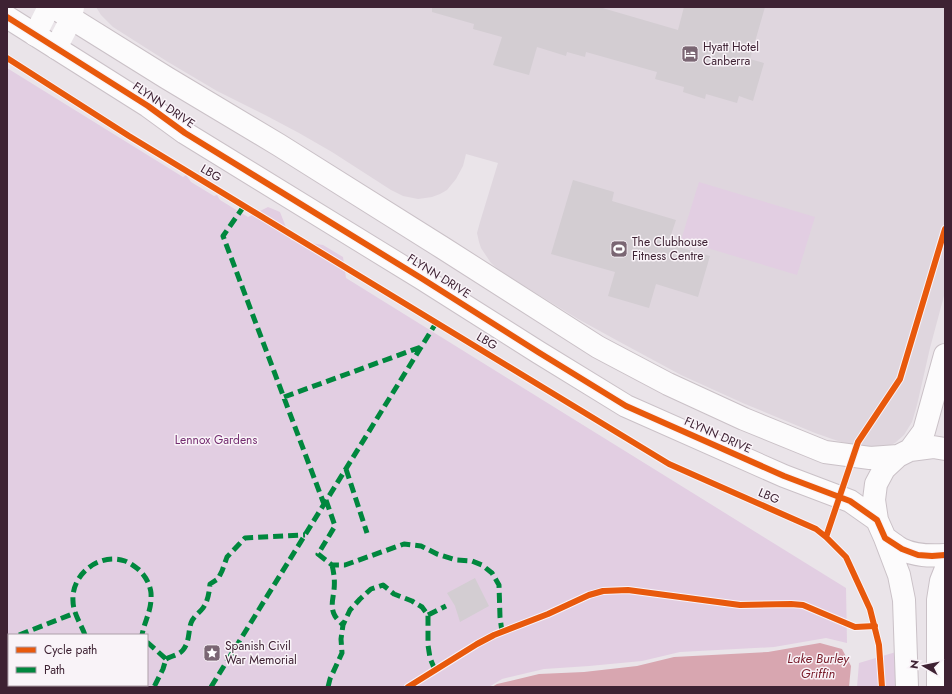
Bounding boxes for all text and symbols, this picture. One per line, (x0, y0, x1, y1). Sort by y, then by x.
place label: Hyatt Hotel Canberra (703, 38, 759, 70)
hotel icon: Hyatt Hotel Canberra (680, 44, 700, 64)
street label: FLYNN DRIVE (129, 77, 199, 133)
street label: LBG (197, 160, 225, 186)
place label: The Clubhouse Fitness Centre (632, 233, 708, 265)
sports icon: The Clubhouse Fitness Centre (609, 239, 629, 259)
street label: FLYNN DRIVE (404, 249, 474, 303)
street label: LBG (473, 328, 501, 354)
street label: FLYNN DRIVE (682, 412, 754, 458)
park label: Lennox Gardens (175, 431, 257, 449)
street label: LBG (756, 483, 782, 509)
legend (8, 634, 148, 686)
place label: Spanish Civil War Memorial (225, 637, 297, 669)
text: Cycle path (44, 641, 97, 659)
place icon: Spanish Civil War Memorial (202, 643, 222, 663)
north arrow (904, 646, 944, 686)
water label: Lake Burley Griffin (787, 649, 850, 683)
text: N (906, 659, 923, 670)
text: Path (44, 661, 65, 679)

